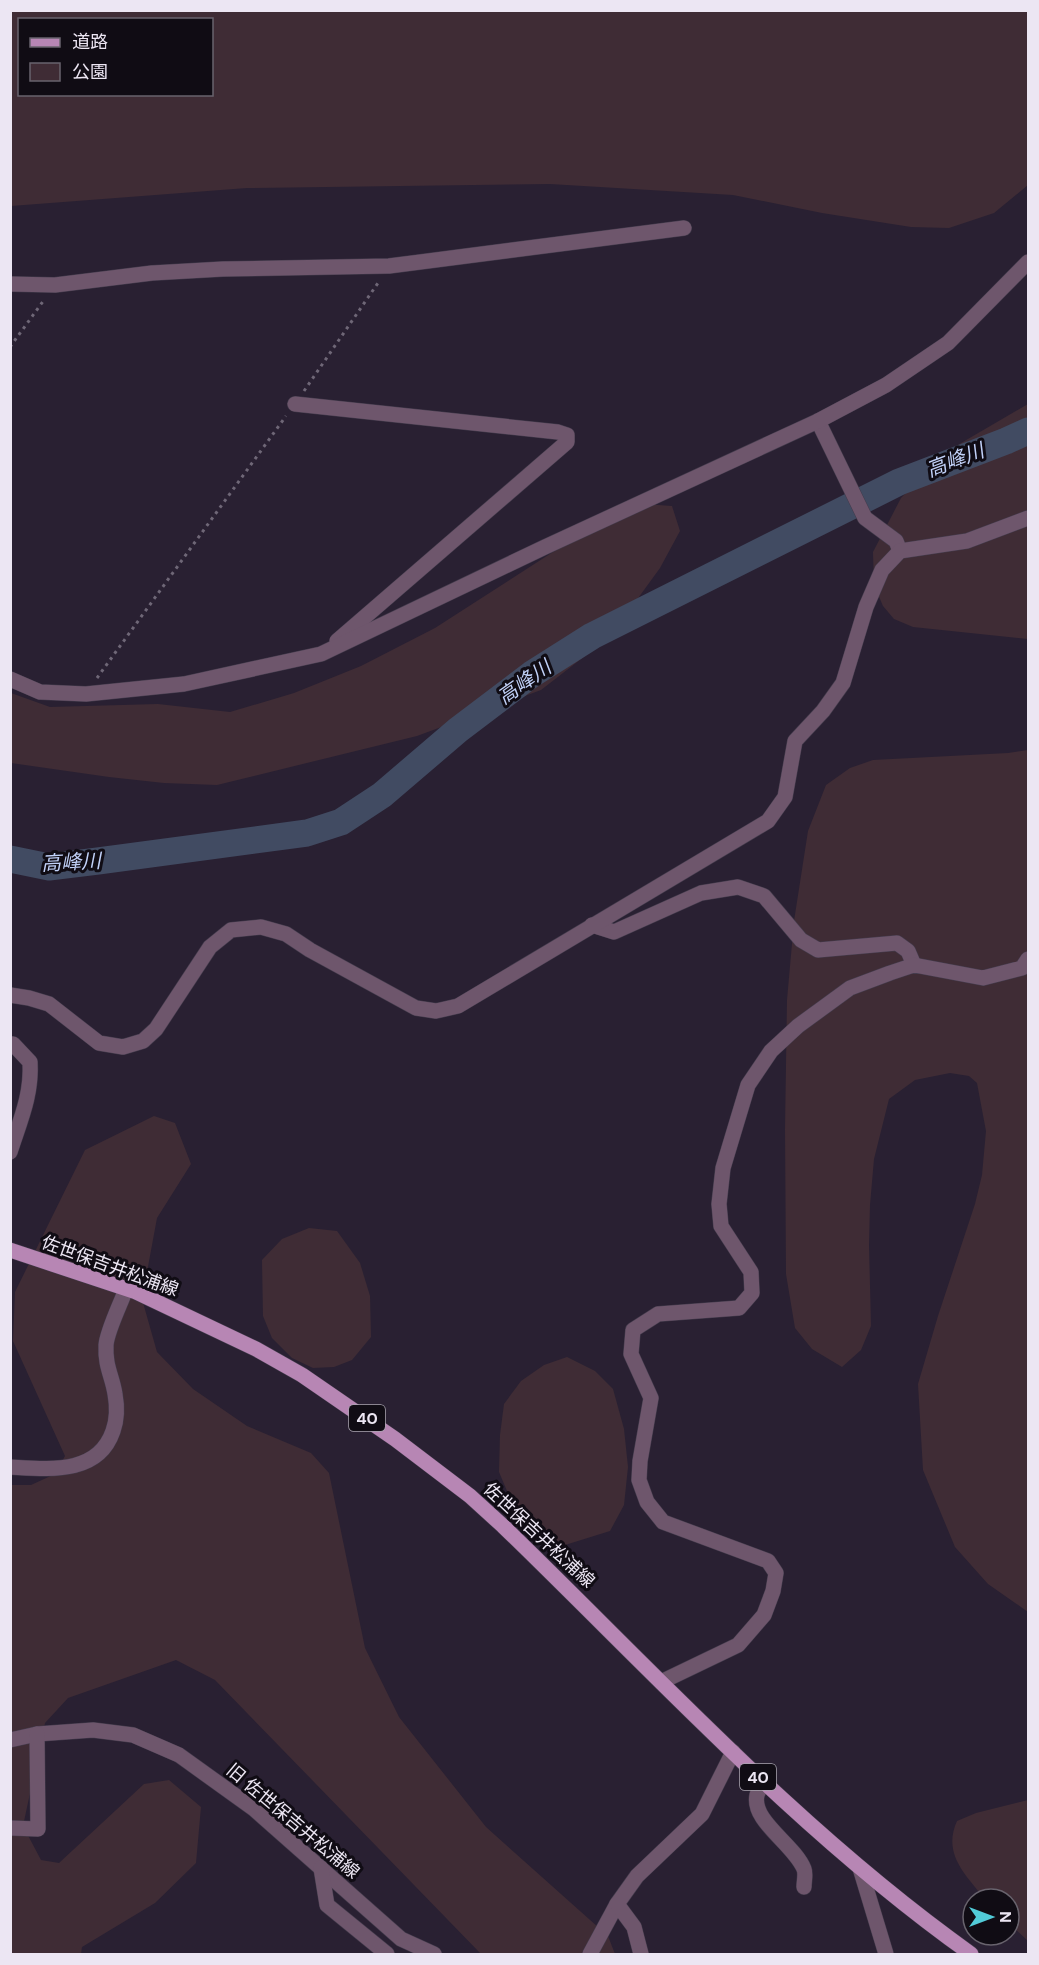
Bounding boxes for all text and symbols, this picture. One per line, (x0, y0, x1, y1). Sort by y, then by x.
legend (18, 18, 213, 96)
text: 道路 (72, 30, 108, 54)
text: 公園 (72, 60, 108, 84)
water label: 高峰川 (922, 436, 990, 483)
water label: 高峰川 (492, 653, 558, 710)
water label: 高峰川 (40, 847, 104, 877)
street label: 佐世保吉井松浦線 (38, 1230, 182, 1302)
road number: 40 (349, 1405, 385, 1431)
street label: 佐世保吉井松浦線 (478, 1477, 600, 1593)
street label: 旧 佐世保吉井松浦線 (221, 1758, 365, 1884)
road number: 40 (740, 1764, 776, 1790)
north arrow (961, 1887, 1021, 1947)
text: N (995, 1911, 1016, 1923)

